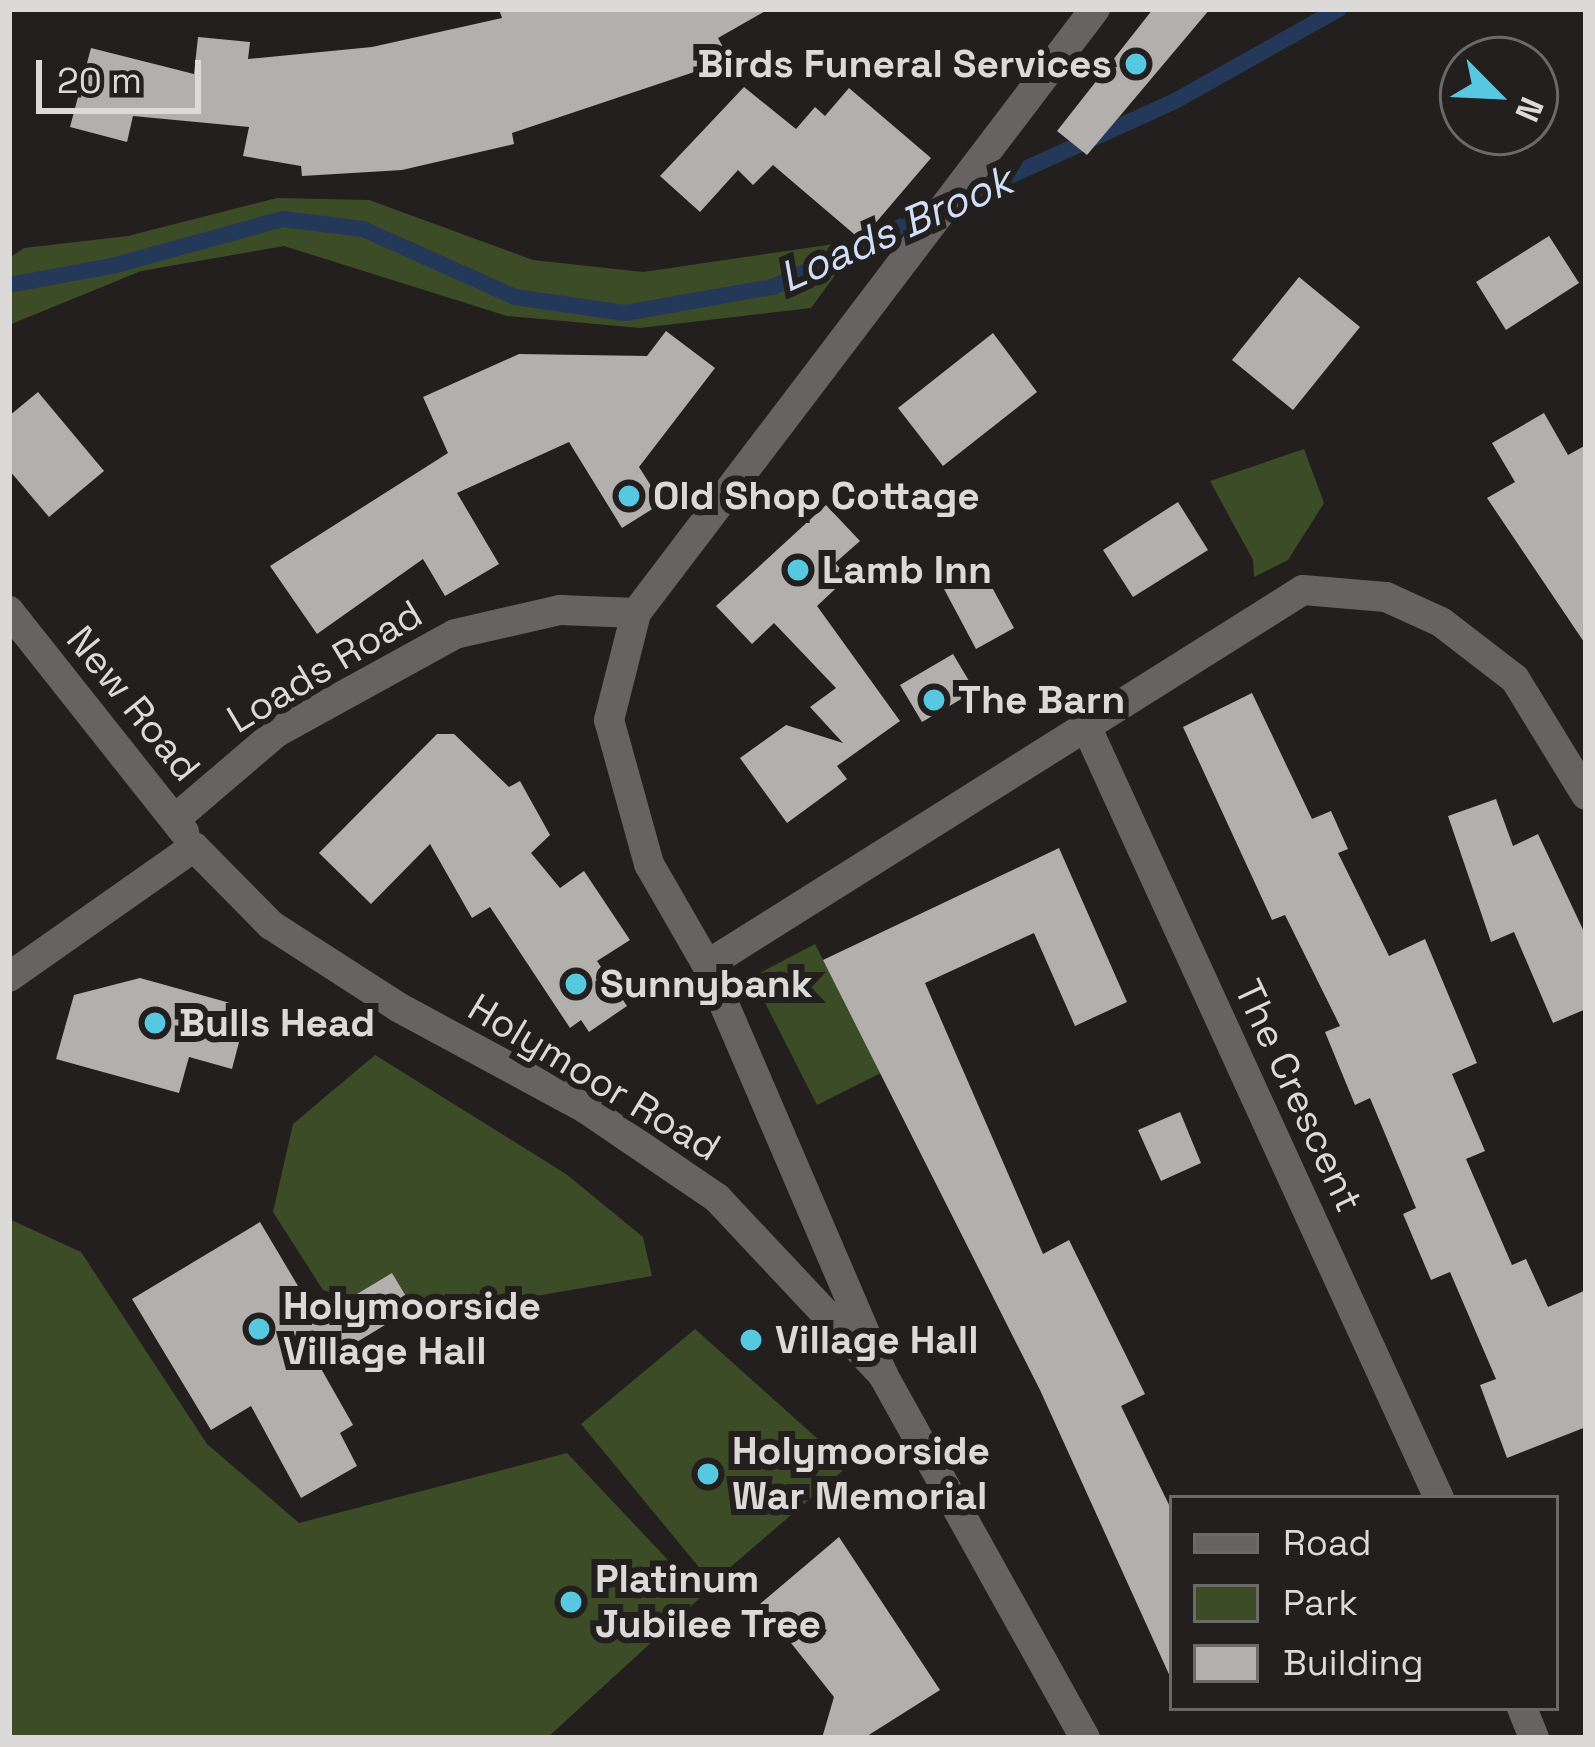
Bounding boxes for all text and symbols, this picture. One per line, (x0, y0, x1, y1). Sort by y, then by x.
scale bar (42, 36, 207, 110)
north arrow (1439, 36, 1559, 156)
place label: Birds Funeral Services (697, 41, 1112, 87)
marker: Birds Funeral Services (1123, 51, 1149, 77)
text: 20 m (57, 58, 142, 104)
text: N (1505, 91, 1553, 128)
water label: Loads Brook (772, 155, 1020, 303)
place label: Old Shop Cottage (653, 473, 980, 519)
marker: Old Shop Cottage (616, 483, 642, 509)
place label: Lamb Inn (822, 547, 992, 593)
marker: Lamb Inn (785, 557, 811, 583)
street label: Loads Road (219, 591, 431, 743)
street label: New Road (56, 617, 210, 791)
place label: The Barn (958, 677, 1125, 723)
marker: The Barn (921, 687, 947, 713)
place label: Sunnybank (600, 961, 813, 1007)
marker: Sunnybank (563, 971, 589, 997)
street label: The Crescent (1224, 973, 1372, 1219)
street label: Holymoor Road (460, 984, 728, 1172)
place label: Bulls Head (179, 1000, 375, 1046)
marker: Bulls Head (142, 1010, 168, 1036)
place label: Holymoorside Village Hall (283, 1284, 541, 1375)
marker: Holymoorside Village Hall (246, 1316, 272, 1342)
place label: Village Hall (775, 1317, 979, 1363)
marker: Village Hall (738, 1327, 764, 1353)
place label: Holymoorside War Memorial (732, 1429, 990, 1520)
marker: Holymoorside War Memorial (695, 1461, 721, 1487)
legend (1169, 1495, 1559, 1711)
text: Road (1283, 1520, 1371, 1566)
place label: Platinum Jubilee Tree (595, 1557, 822, 1648)
text: Park (1283, 1580, 1358, 1626)
marker: Platinum Jubilee Tree (558, 1589, 584, 1615)
text: Building (1283, 1640, 1424, 1686)

